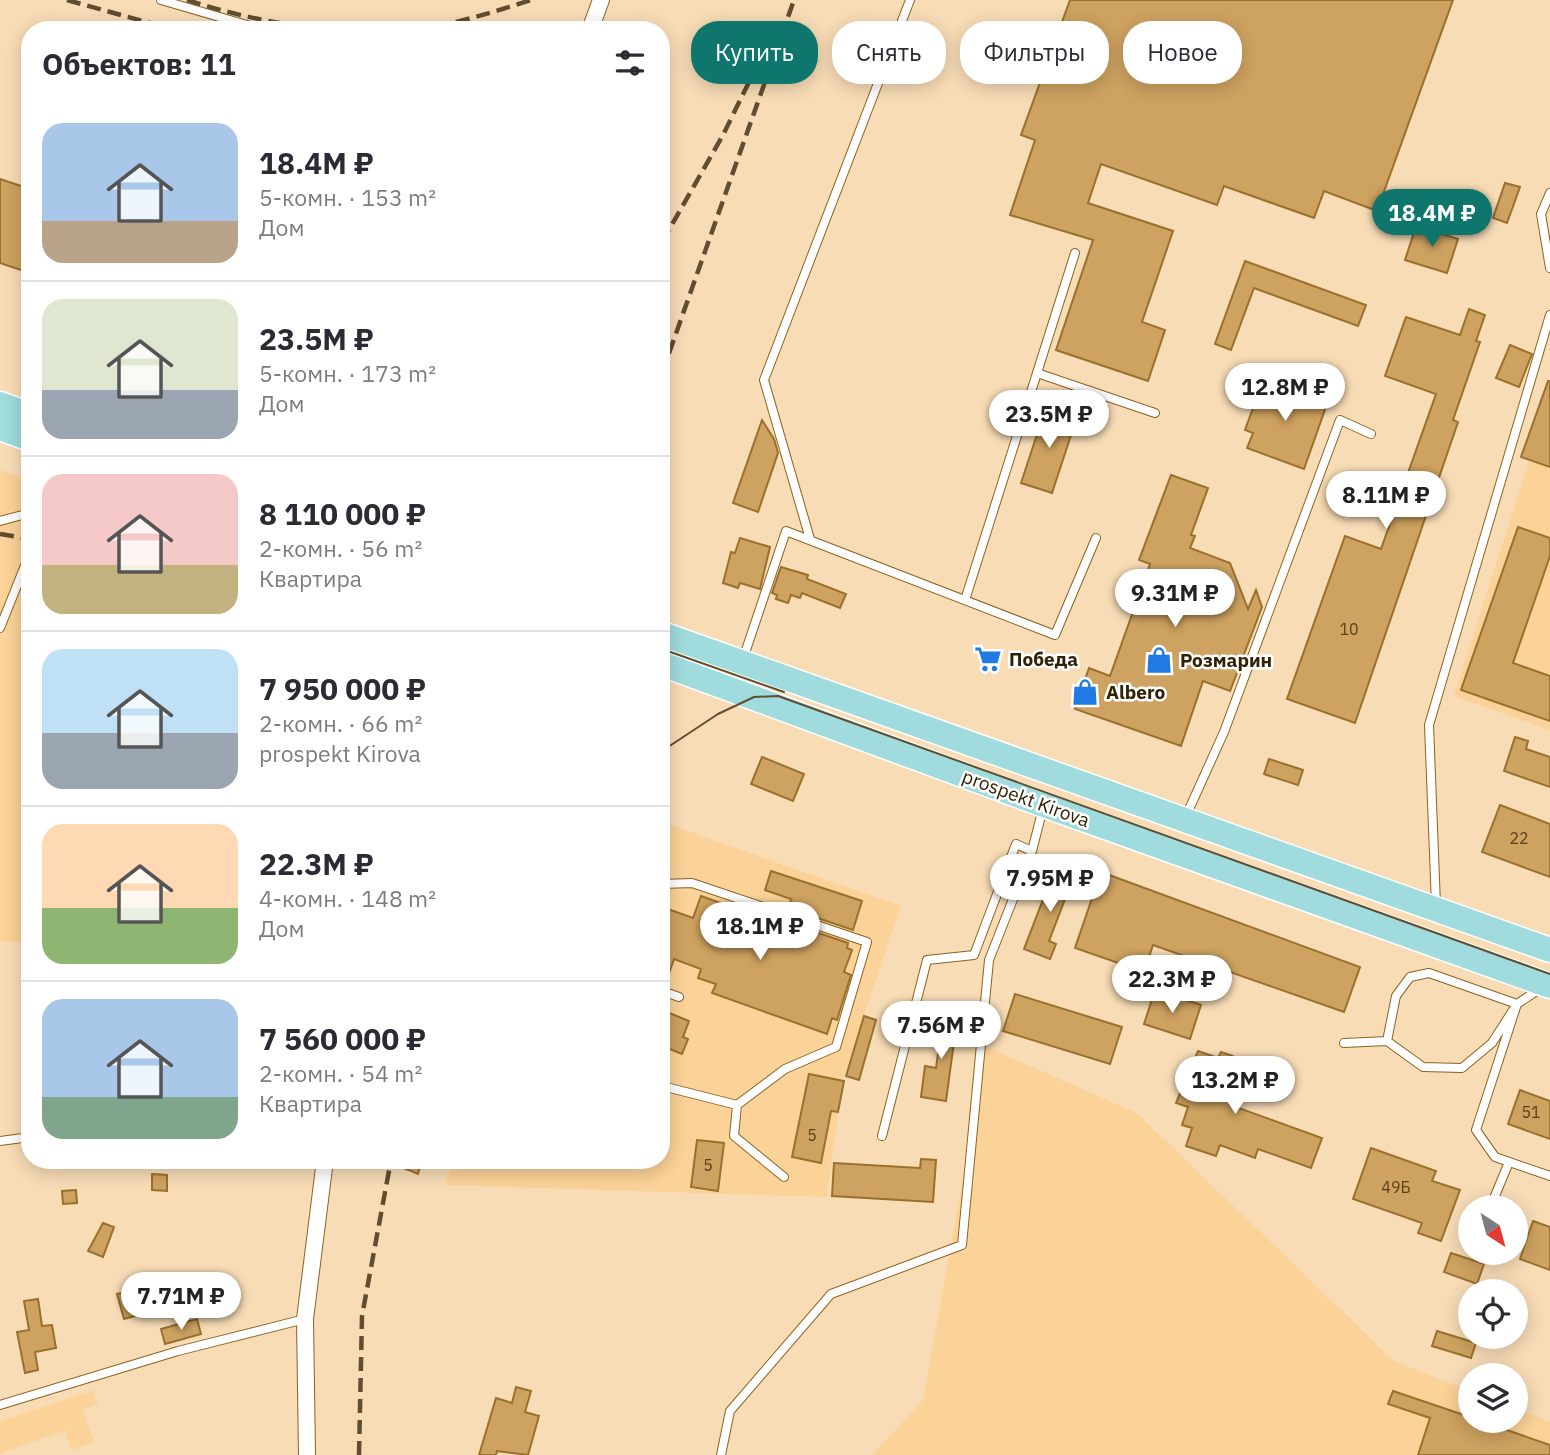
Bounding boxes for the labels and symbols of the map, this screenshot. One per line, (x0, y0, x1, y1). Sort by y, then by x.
pin: 18.4M ₽ (1367, 190, 1497, 249)
pin: 12.8M ₽ (1220, 364, 1350, 423)
pin: 23.5M ₽ (984, 391, 1114, 450)
pin: 8.11M ₽ (1321, 472, 1451, 531)
pin: 9.31M ₽ (1110, 570, 1240, 629)
house number: 10 (1339, 619, 1359, 639)
supermarket icon: Победа (973, 644, 1003, 674)
shop icon: Розмарин (1144, 645, 1174, 675)
place label: Победа (1009, 647, 1078, 671)
place label: Розмарин (1180, 648, 1272, 672)
shop icon: Albero (1070, 677, 1100, 707)
place label: Albero (1106, 680, 1166, 704)
street label: prospekt Kirova (959, 764, 1093, 832)
house number: 22 (1509, 828, 1529, 848)
pin: 7.95M ₽ (985, 855, 1115, 914)
pin: 18.1M ₽ (695, 902, 825, 962)
pin: 22.3M ₽ (1107, 956, 1237, 1015)
pin: 7.56M ₽ (876, 1002, 1006, 1061)
pin: 13.2M ₽ (1170, 1056, 1300, 1116)
house number: 51 (1521, 1102, 1541, 1122)
house number: 5 (807, 1125, 817, 1145)
house number: 5 (703, 1155, 713, 1175)
house number: 49Б (1381, 1177, 1411, 1197)
north arrow (1458, 1195, 1528, 1265)
pin: 7.71M ₽ (116, 1272, 246, 1332)

